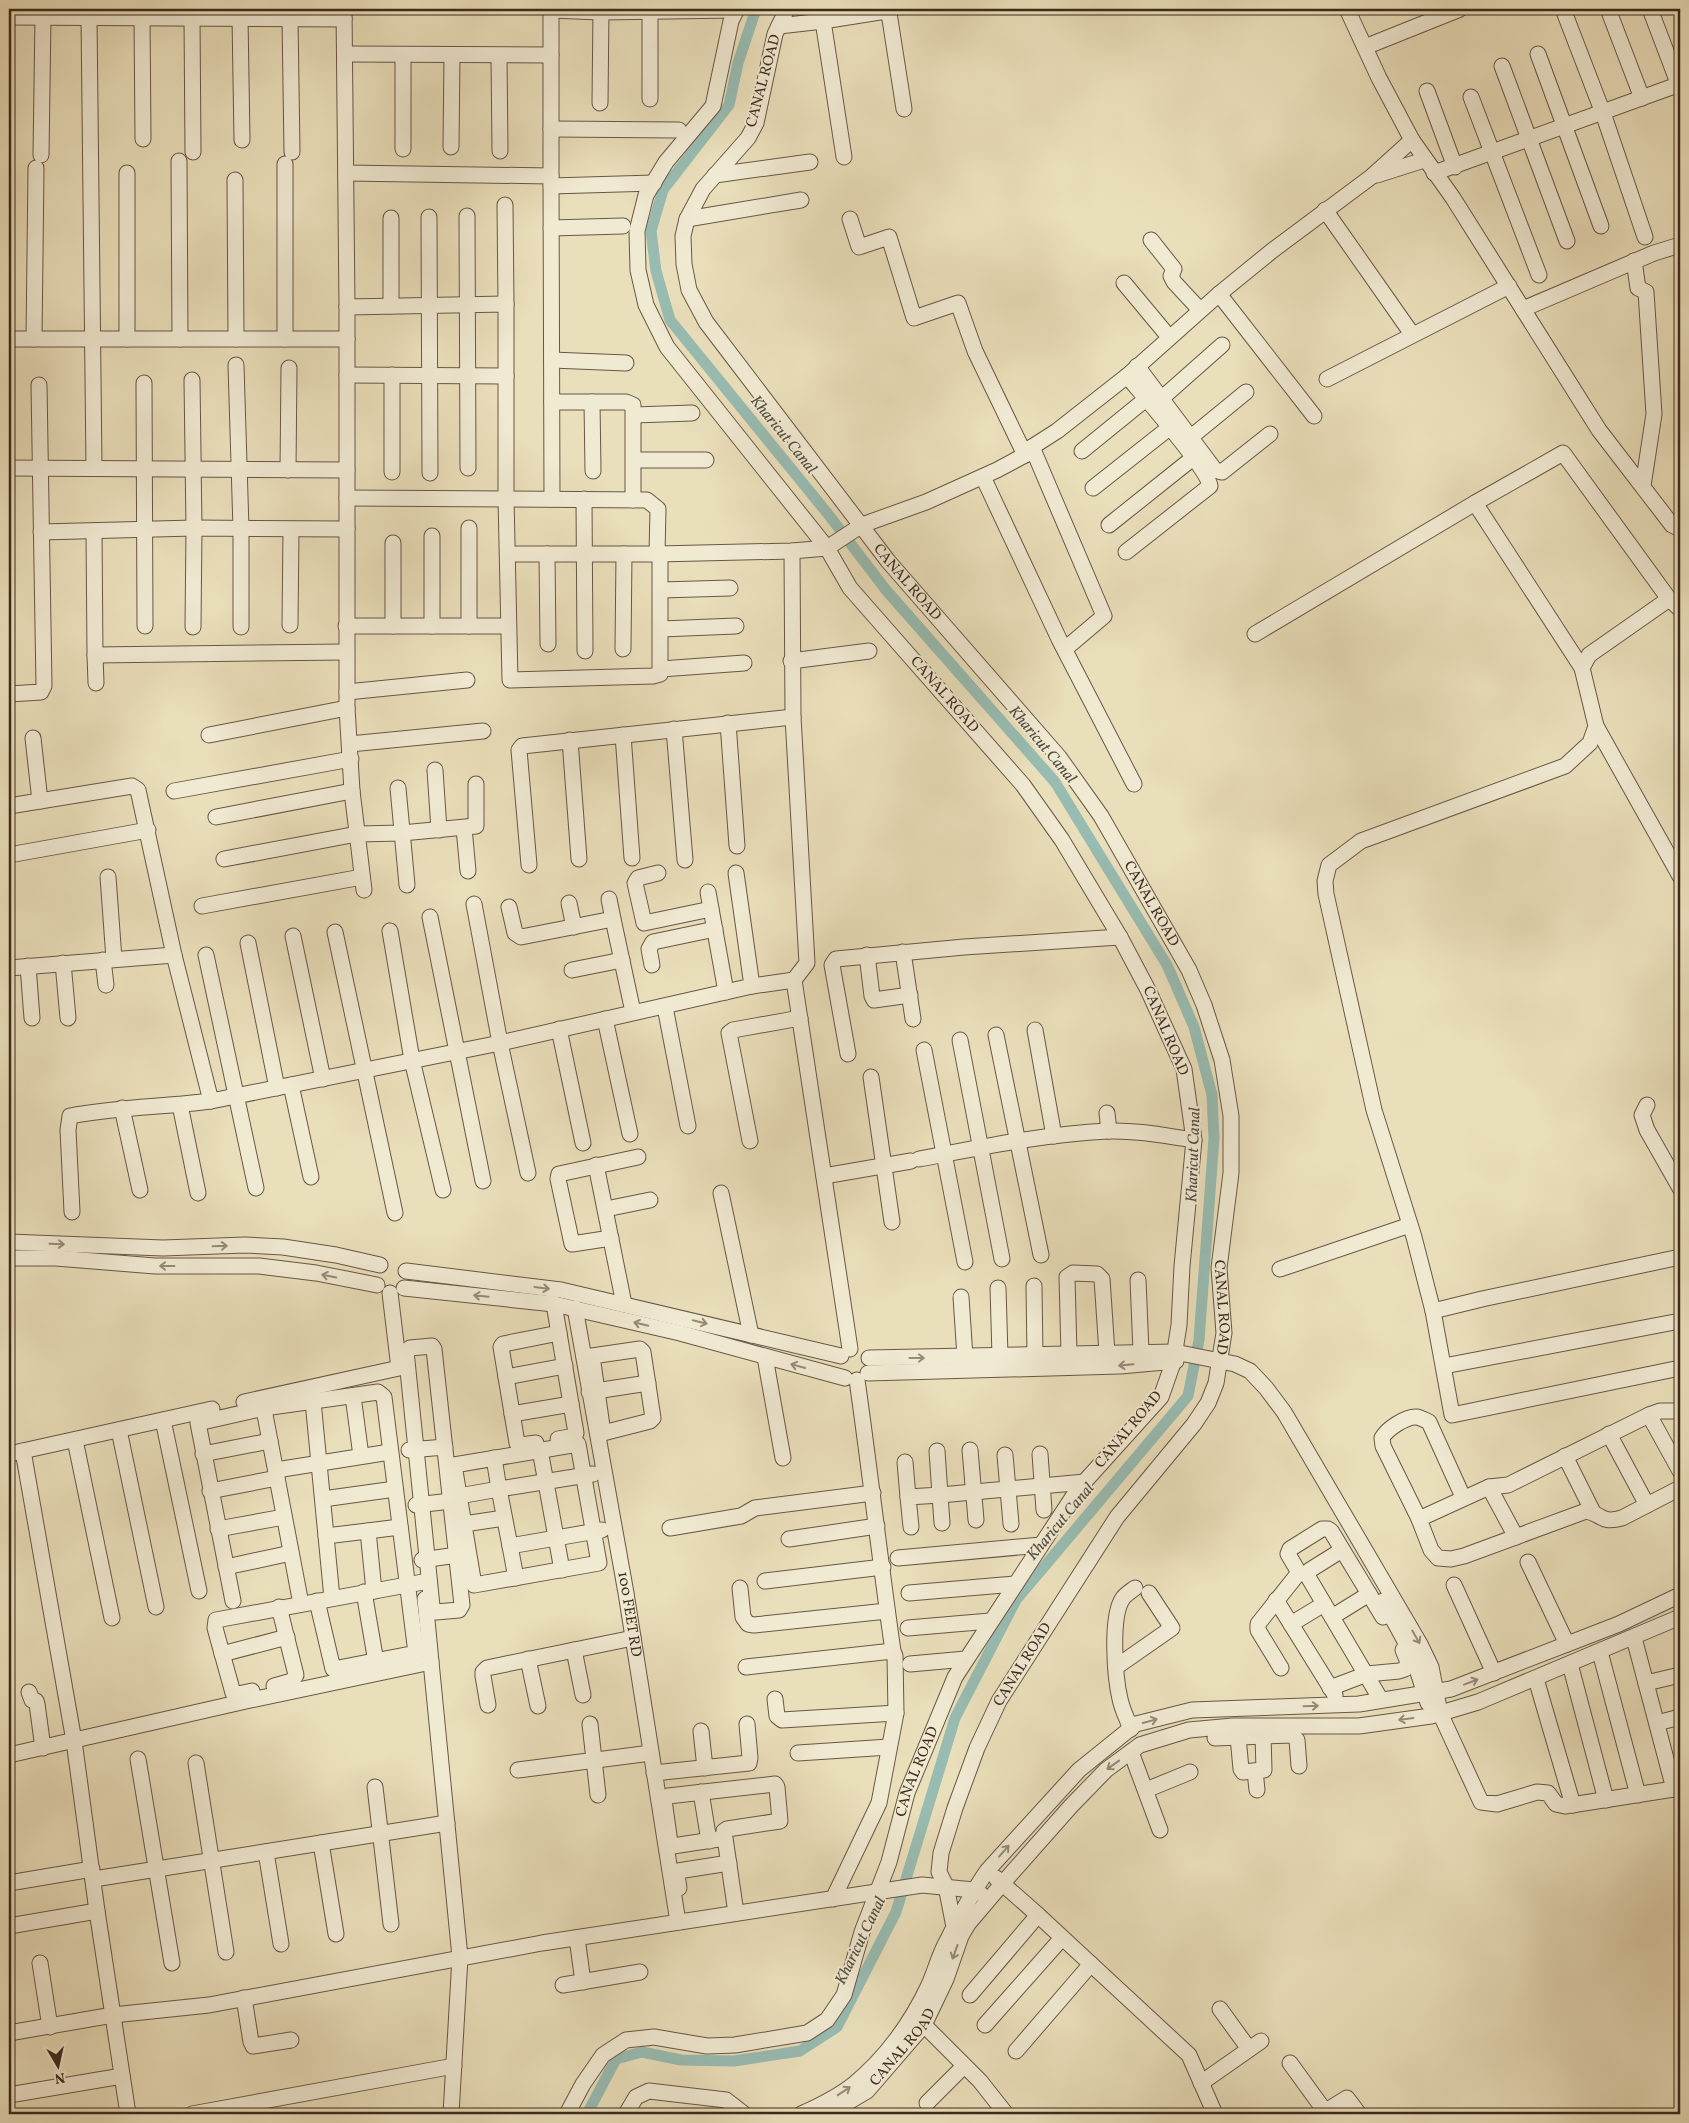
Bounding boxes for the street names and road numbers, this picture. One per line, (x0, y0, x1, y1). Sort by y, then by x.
street label: CANAL ROAD (742, 32, 786, 130)
street label: CANAL ROAD (868, 540, 946, 625)
street label: CANAL ROAD (905, 652, 983, 738)
street label: CANAL ROAD (1118, 857, 1184, 950)
street label: CANAL ROAD (1137, 983, 1193, 1079)
street label: CANAL ROAD (1208, 1258, 1235, 1356)
street label: CANAL ROAD (1090, 1387, 1168, 1473)
street label: 100 FEET RD (612, 1570, 646, 1658)
street label: CANAL ROAD (989, 1619, 1057, 1711)
street label: CANAL ROAD (891, 1723, 944, 1819)
street label: CANAL ROAD (865, 2005, 941, 2091)

